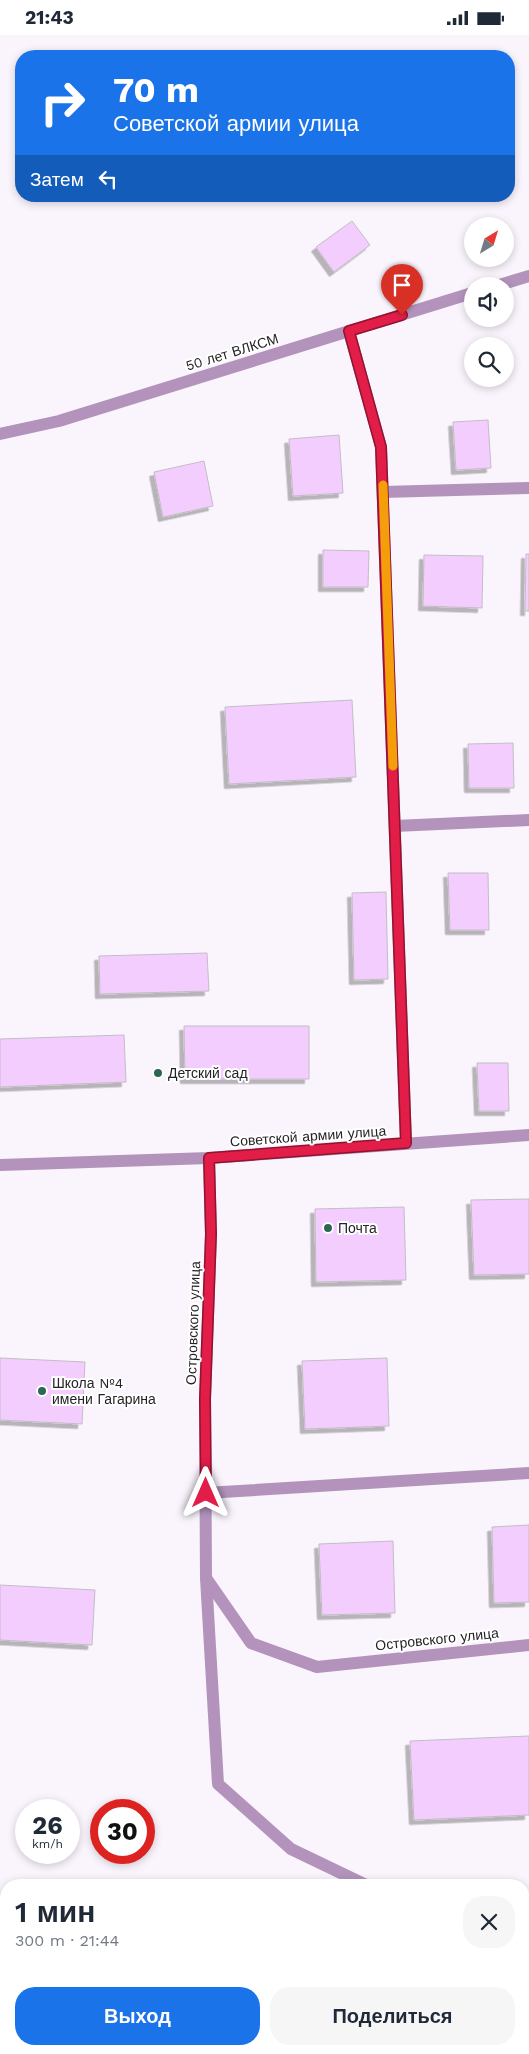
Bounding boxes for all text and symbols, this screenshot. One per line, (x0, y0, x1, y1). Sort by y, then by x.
text: 21:43 (25, 6, 74, 29)
text: 70 m (113, 69, 199, 111)
icon: right (30, 70, 95, 135)
text: Советской армии улица (113, 111, 359, 136)
icon: left (94, 165, 122, 193)
text: Затем (30, 168, 84, 191)
north arrow (464, 217, 514, 267)
map controls (464, 217, 514, 387)
pin (381, 264, 423, 315)
icon: arrive (388, 271, 416, 299)
button: sound (464, 277, 514, 327)
street label: 50 лет ВЛКСМ (184, 330, 280, 374)
button: search (464, 337, 514, 387)
place label: Детский сад (168, 1065, 248, 1081)
marker: Детский сад (152, 1067, 164, 1079)
street label: Советской армии улица (229, 1123, 387, 1149)
place label: Почта (338, 1220, 377, 1236)
marker: Почта (322, 1222, 334, 1234)
street label: Островского улица (183, 1261, 203, 1385)
place label: Школа №4 имени Гагарина (52, 1375, 156, 1407)
marker: Школа №4 имени Гагарина (36, 1385, 48, 1397)
position arrow (179, 1466, 231, 1518)
street label: Островского улица (374, 1625, 500, 1653)
speed limit sign: 30 (90, 1799, 155, 1864)
text: 26 (32, 1811, 63, 1840)
text: km/h (32, 1837, 63, 1851)
text: 1 мин (15, 1894, 95, 1929)
button: close (463, 1896, 515, 1948)
text: 300 m · 21:44 (15, 1931, 119, 1950)
button: Выход (15, 1987, 260, 2045)
button: Поделиться (270, 1987, 515, 2045)

